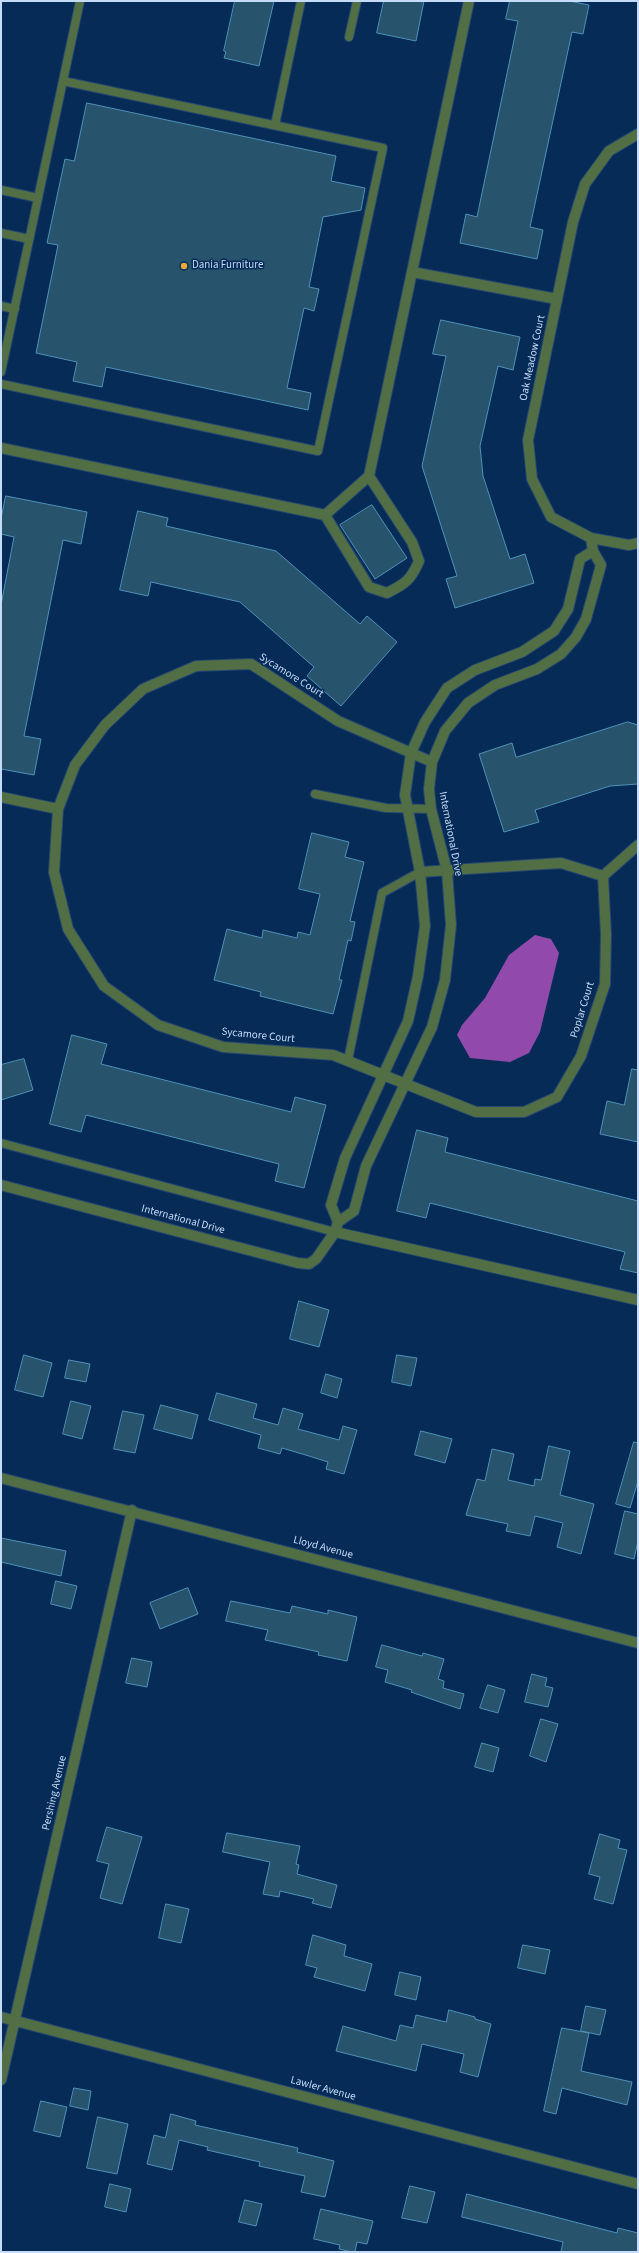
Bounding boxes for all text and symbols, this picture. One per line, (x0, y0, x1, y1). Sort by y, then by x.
place label: Dania Furniture (192, 259, 263, 273)
marker: Dania Furniture (179, 261, 189, 271)
street label: Oak Meadow Court (517, 314, 549, 402)
street label: Sycamore Court (256, 651, 326, 701)
street label: International Drive (435, 791, 465, 877)
street label: Poplar Court (568, 980, 598, 1040)
street label: Sycamore Court (221, 1026, 295, 1046)
street label: International Drive (140, 1203, 226, 1237)
street label: Lloyd Avenue (292, 1534, 354, 1562)
street label: Pershing Avenue (40, 1754, 70, 1832)
street label: Lawler Avenue (289, 2074, 357, 2104)

